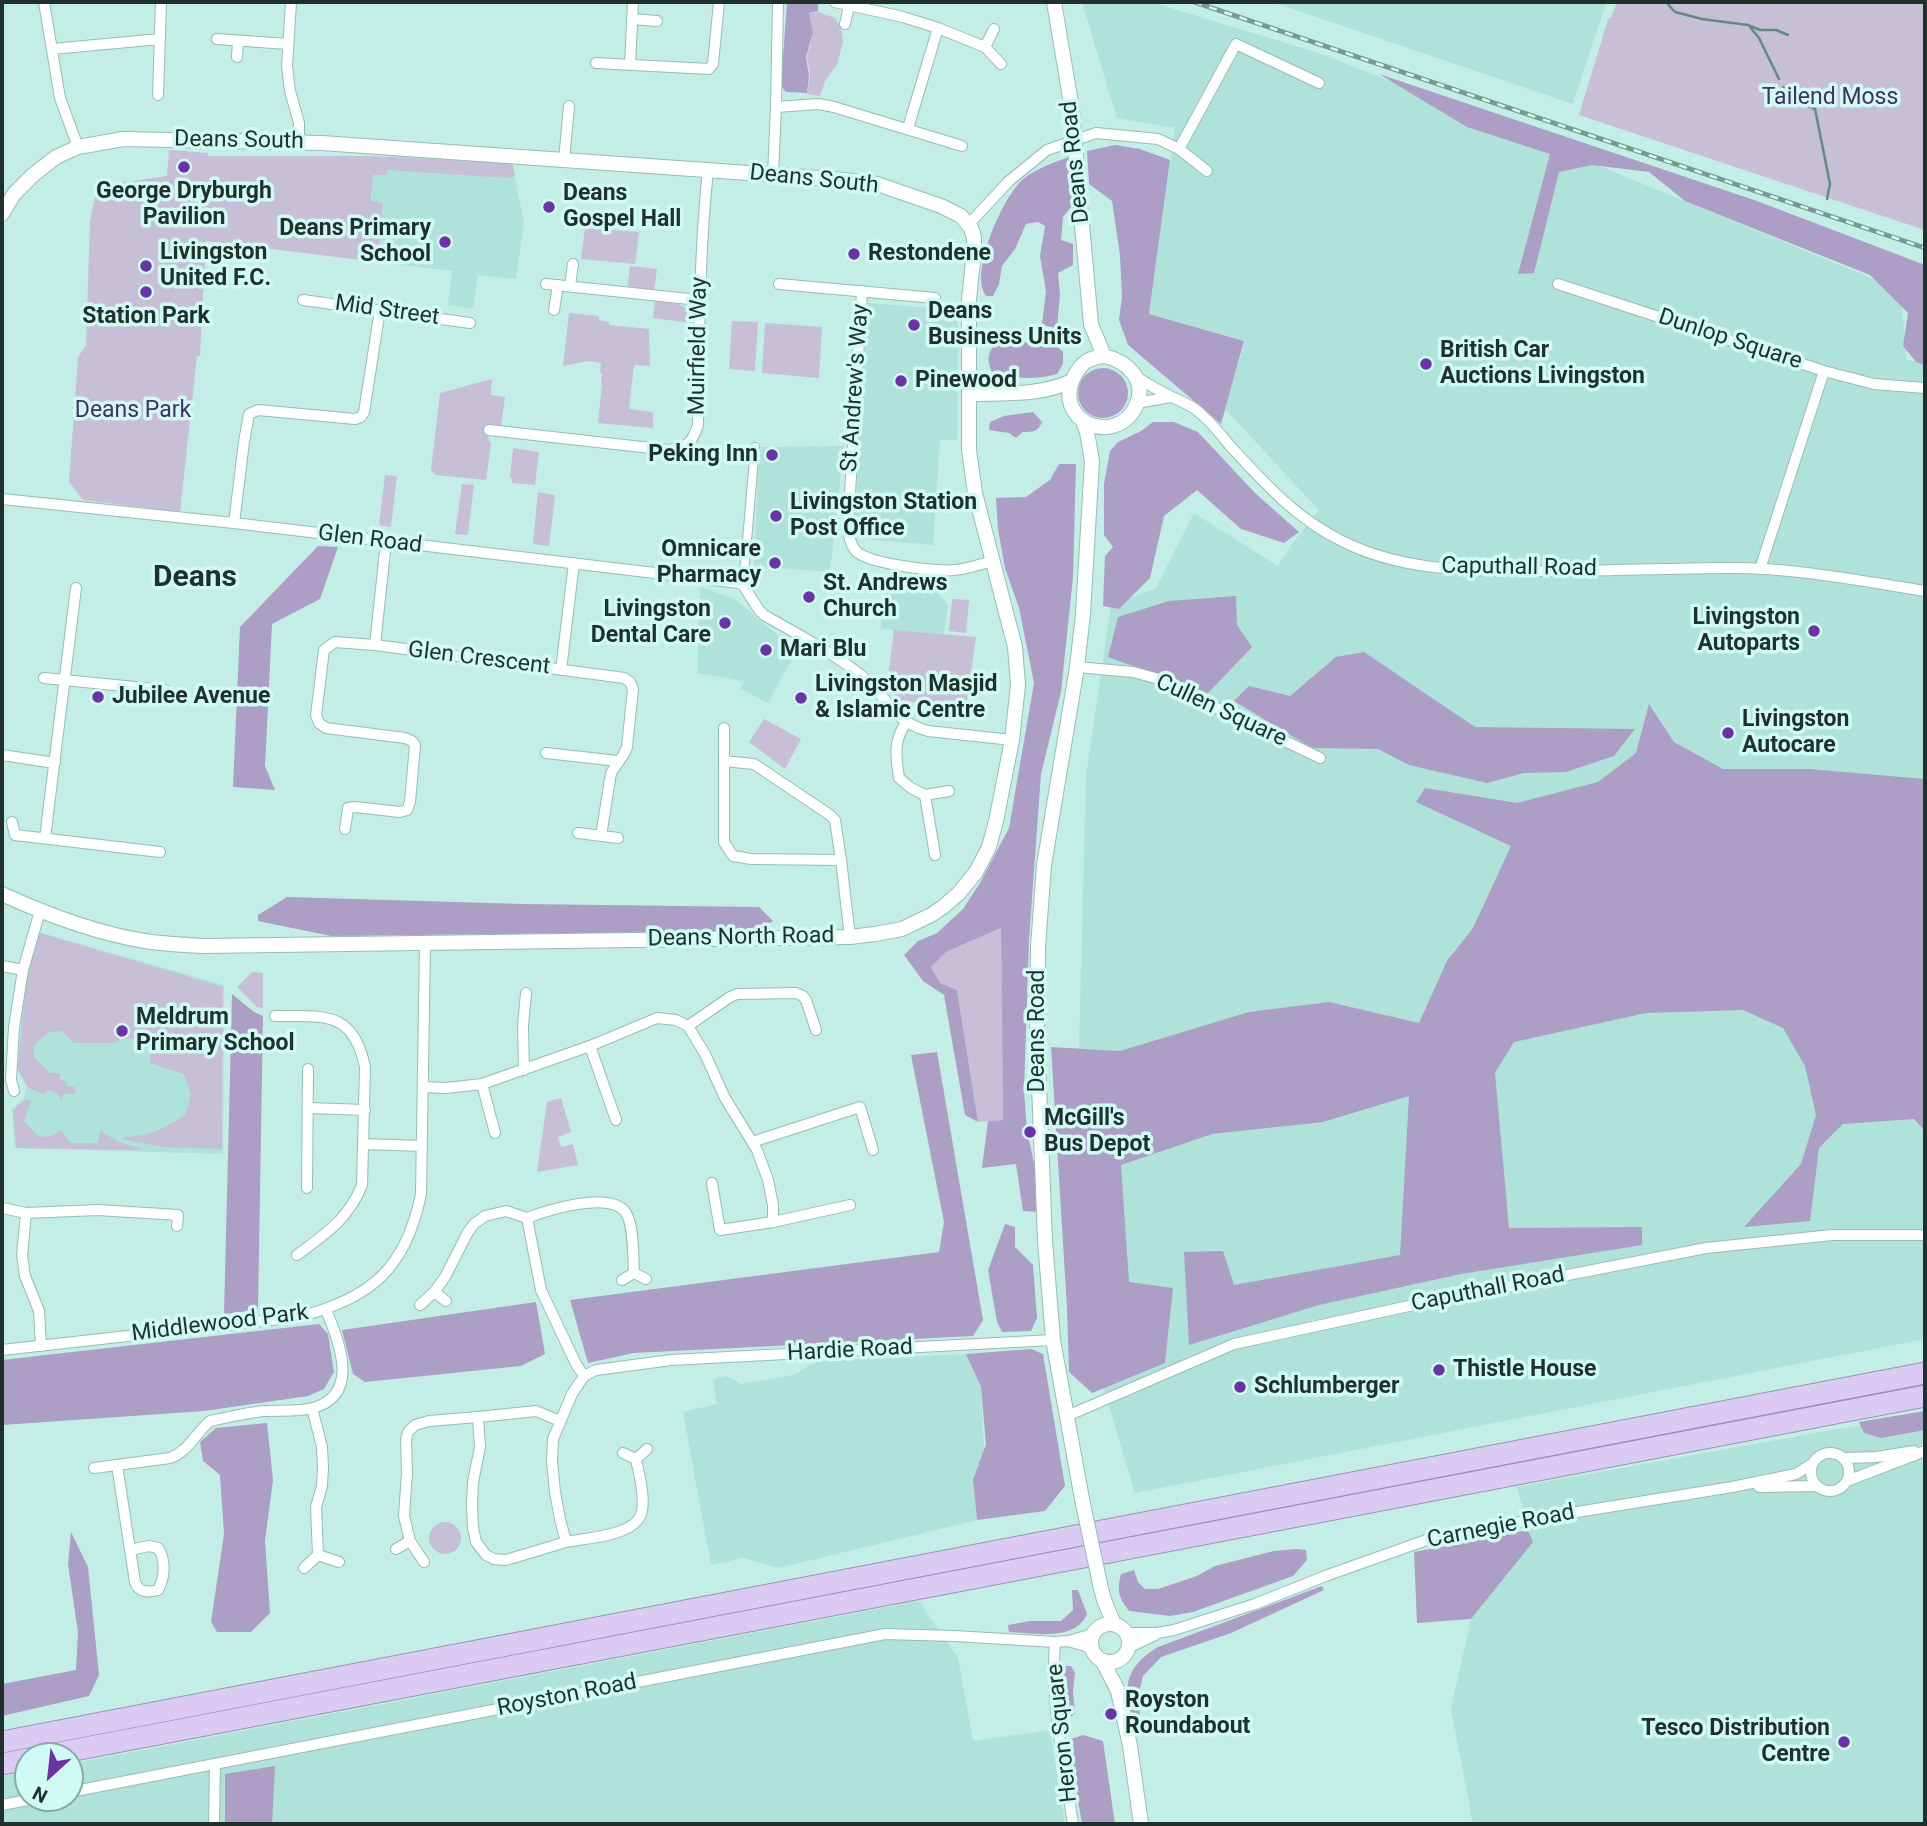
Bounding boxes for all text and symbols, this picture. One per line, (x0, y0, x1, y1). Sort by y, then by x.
park label: Tailend Moss (1762, 84, 1898, 112)
street label: Deans Road (1056, 99, 1096, 225)
street label: Deans South (174, 126, 304, 156)
marker: George Dryburgh Pavilion (176, 159, 192, 175)
street label: Deans South (748, 159, 880, 201)
place label: George Dryburgh Pavilion (96, 178, 272, 232)
place label: Deans Gospel Hall (563, 180, 681, 234)
marker: Deans Gospel Hall (541, 199, 557, 215)
place label: Deans Primary School (279, 215, 431, 269)
marker: Deans Primary School (437, 234, 453, 250)
place label: Livingston United F.C. (160, 239, 271, 293)
place label: Restondene (868, 240, 991, 268)
marker: Restondene (846, 246, 862, 262)
marker: Livingston United F.C. (138, 258, 154, 274)
street label: Muirfield Way (684, 276, 714, 416)
marker: Station Park (138, 284, 154, 300)
street label: Mid Street (333, 290, 441, 332)
place label: Deans Business Units (928, 298, 1082, 352)
place label: Station Park (82, 303, 210, 331)
street label: St Andrew's Way (836, 303, 876, 473)
street label: Dunlop Square (1655, 304, 1805, 376)
marker: Deans Business Units (906, 317, 922, 333)
place label: British Car Auctions Livingston (1440, 337, 1645, 391)
marker: British Car Auctions Livingston (1418, 356, 1434, 372)
place label: Pinewood (915, 367, 1017, 395)
marker: Pinewood (893, 373, 909, 389)
park label: Deans Park (75, 397, 191, 425)
place label: Peking Inn (648, 441, 758, 469)
marker: Peking Inn (764, 447, 780, 463)
place label: Livingston Station Post Office (790, 489, 977, 543)
marker: Livingston Station Post Office (768, 508, 784, 524)
street label: Glen Road (316, 520, 424, 560)
place label: Omnicare Pharmacy (657, 536, 761, 590)
street label: Caputhall Road (1441, 553, 1597, 583)
marker: Omnicare Pharmacy (767, 555, 783, 571)
district label: Deans (153, 560, 237, 596)
place label: St. Andrews Church (823, 570, 948, 624)
marker: St. Andrews Church (801, 589, 817, 605)
place label: Livingston Dental Care (591, 596, 711, 650)
place label: Livingston Autoparts (1693, 604, 1800, 658)
marker: Livingston Dental Care (717, 615, 733, 631)
marker: Livingston Autoparts (1806, 623, 1822, 639)
place label: Mari Blu (780, 636, 866, 664)
street label: Glen Crescent (406, 637, 552, 681)
marker: Mari Blu (758, 642, 774, 658)
street label: Cullen Square (1151, 669, 1291, 753)
place label: Livingston Masjid & Islamic Centre (815, 671, 997, 725)
place label: Jubilee Avenue (112, 683, 270, 711)
marker: Jubilee Avenue (90, 689, 106, 705)
marker: Livingston Masjid & Islamic Centre (793, 690, 809, 706)
place label: Livingston Autocare (1742, 706, 1849, 760)
marker: Livingston Autocare (1720, 725, 1736, 741)
street label: Deans North Road (647, 923, 835, 953)
street label: Deans Road (1024, 970, 1052, 1092)
place label: Meldrum Primary School (136, 1004, 295, 1058)
marker: Meldrum Primary School (114, 1023, 130, 1039)
place label: McGill's Bus Depot (1044, 1105, 1150, 1159)
marker: McGill's Bus Depot (1022, 1124, 1038, 1140)
street label: Caputhall Road (1409, 1262, 1567, 1318)
street label: Middlewood Park (130, 1299, 310, 1349)
street label: Hardie Road (786, 1334, 914, 1368)
place label: Thistle House (1453, 1356, 1596, 1384)
marker: Thistle House (1431, 1362, 1447, 1378)
place label: Schlumberger (1254, 1373, 1399, 1401)
marker: Schlumberger (1232, 1379, 1248, 1395)
street label: Carnegie Road (1425, 1499, 1577, 1555)
street label: Heron Square (1042, 1662, 1084, 1804)
street label: Royston Road (495, 1669, 639, 1723)
place label: Royston Roundabout (1125, 1687, 1250, 1741)
marker: Royston Roundabout (1103, 1706, 1119, 1722)
place label: Tesco Distribution Centre (1641, 1715, 1830, 1769)
marker: Tesco Distribution Centre (1836, 1734, 1852, 1750)
north arrow (14, 1742, 84, 1812)
text: N (29, 1781, 51, 1808)

